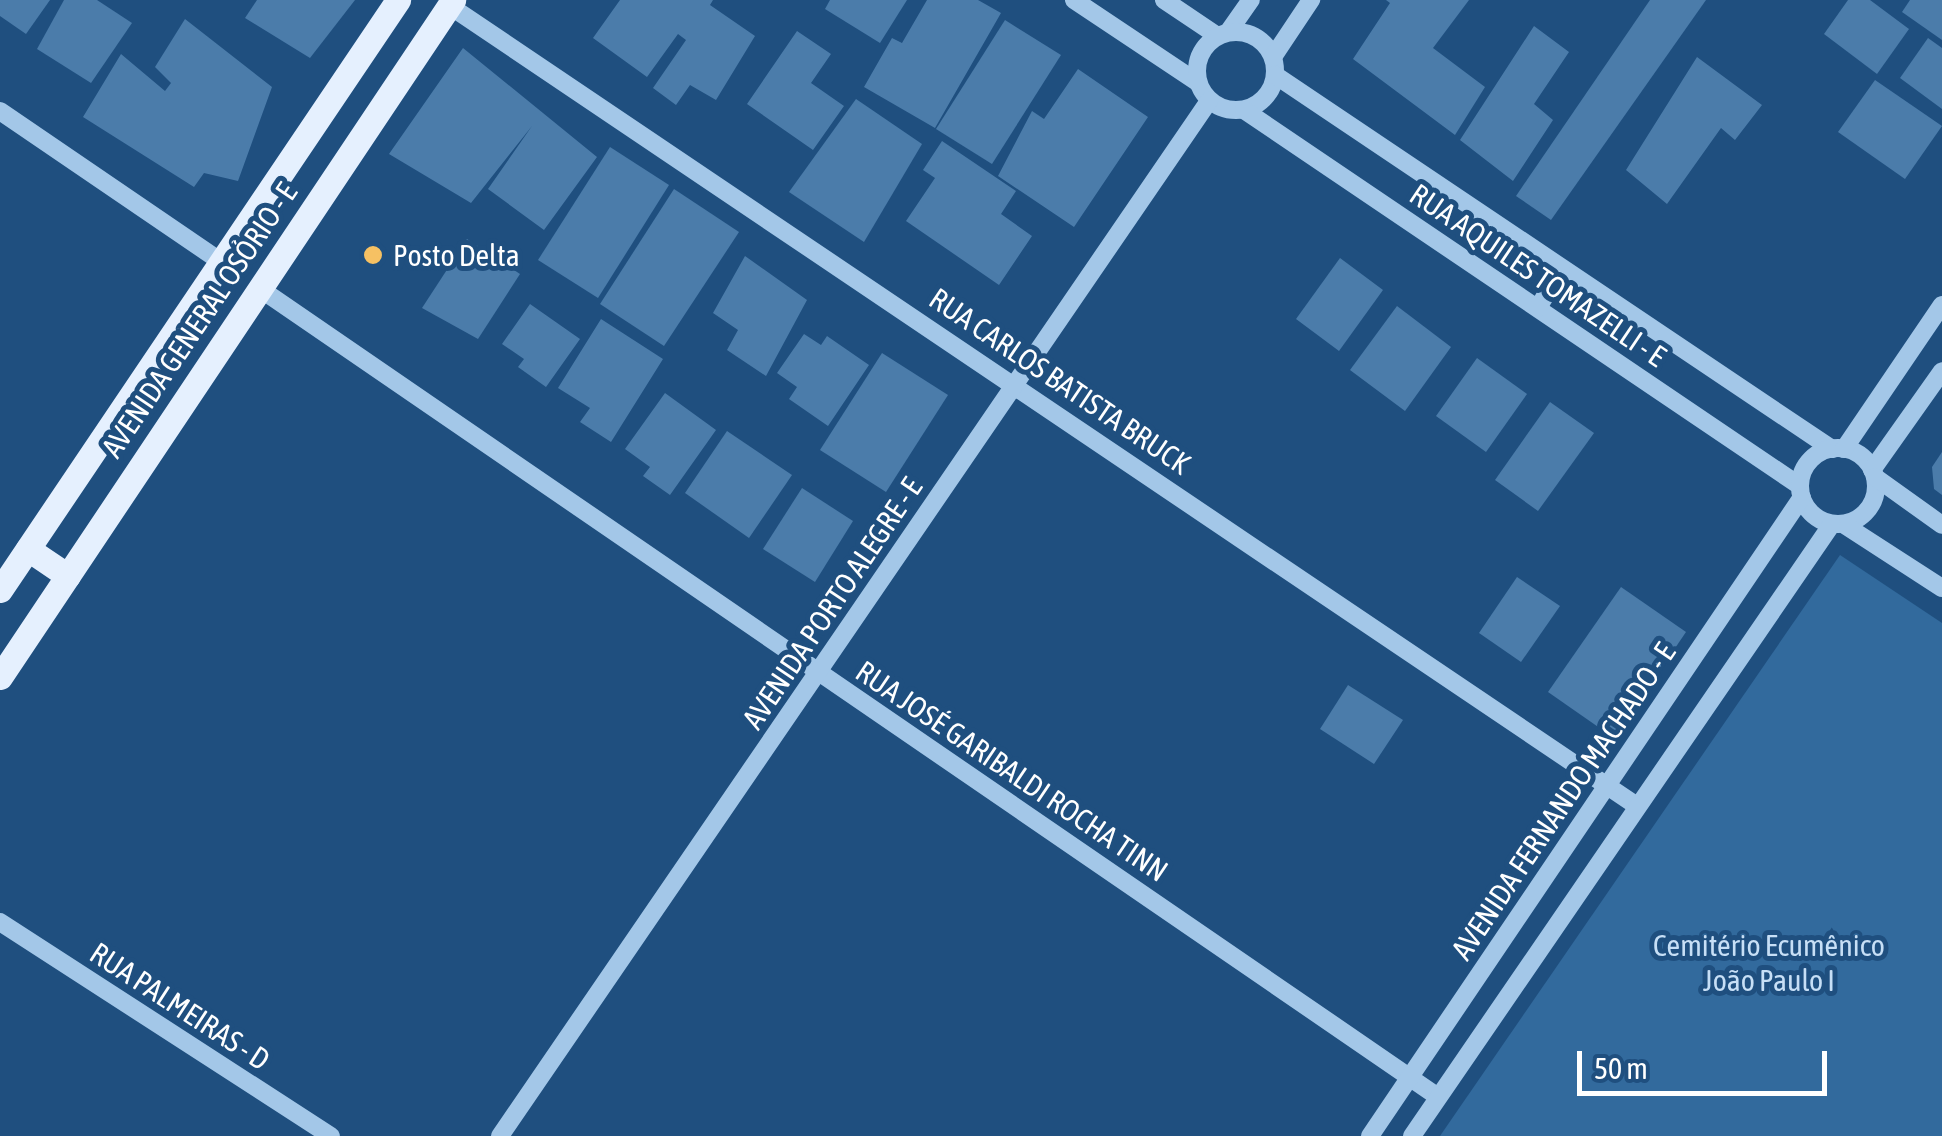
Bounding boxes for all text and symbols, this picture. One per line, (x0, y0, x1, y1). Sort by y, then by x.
street label: AVENIDA GENERAL OSÓRIO - E (94, 176, 304, 464)
street label: RUA AQUILES TOMAZELLI - E (1403, 176, 1673, 374)
place label: Posto Delta (393, 237, 520, 273)
marker: Posto Delta (362, 244, 384, 266)
street label: RUA CARLOS BATISTA BRUCK (923, 280, 1197, 482)
street label: AVENIDA PORTO ALEGRE - E (735, 471, 929, 735)
street label: AVENIDA FERNANDO MACHADO - E (1443, 636, 1683, 966)
street label: RUA JOSÉ GARIBALDI ROCHA TINN (849, 653, 1175, 889)
park label: Cemitério Ecumênico João Paulo I (1653, 927, 1885, 998)
street label: RUA PALMEIRAS - D (84, 935, 276, 1077)
scale bar (1582, 1031, 1832, 1093)
text: 50 m (1594, 1051, 1648, 1085)

